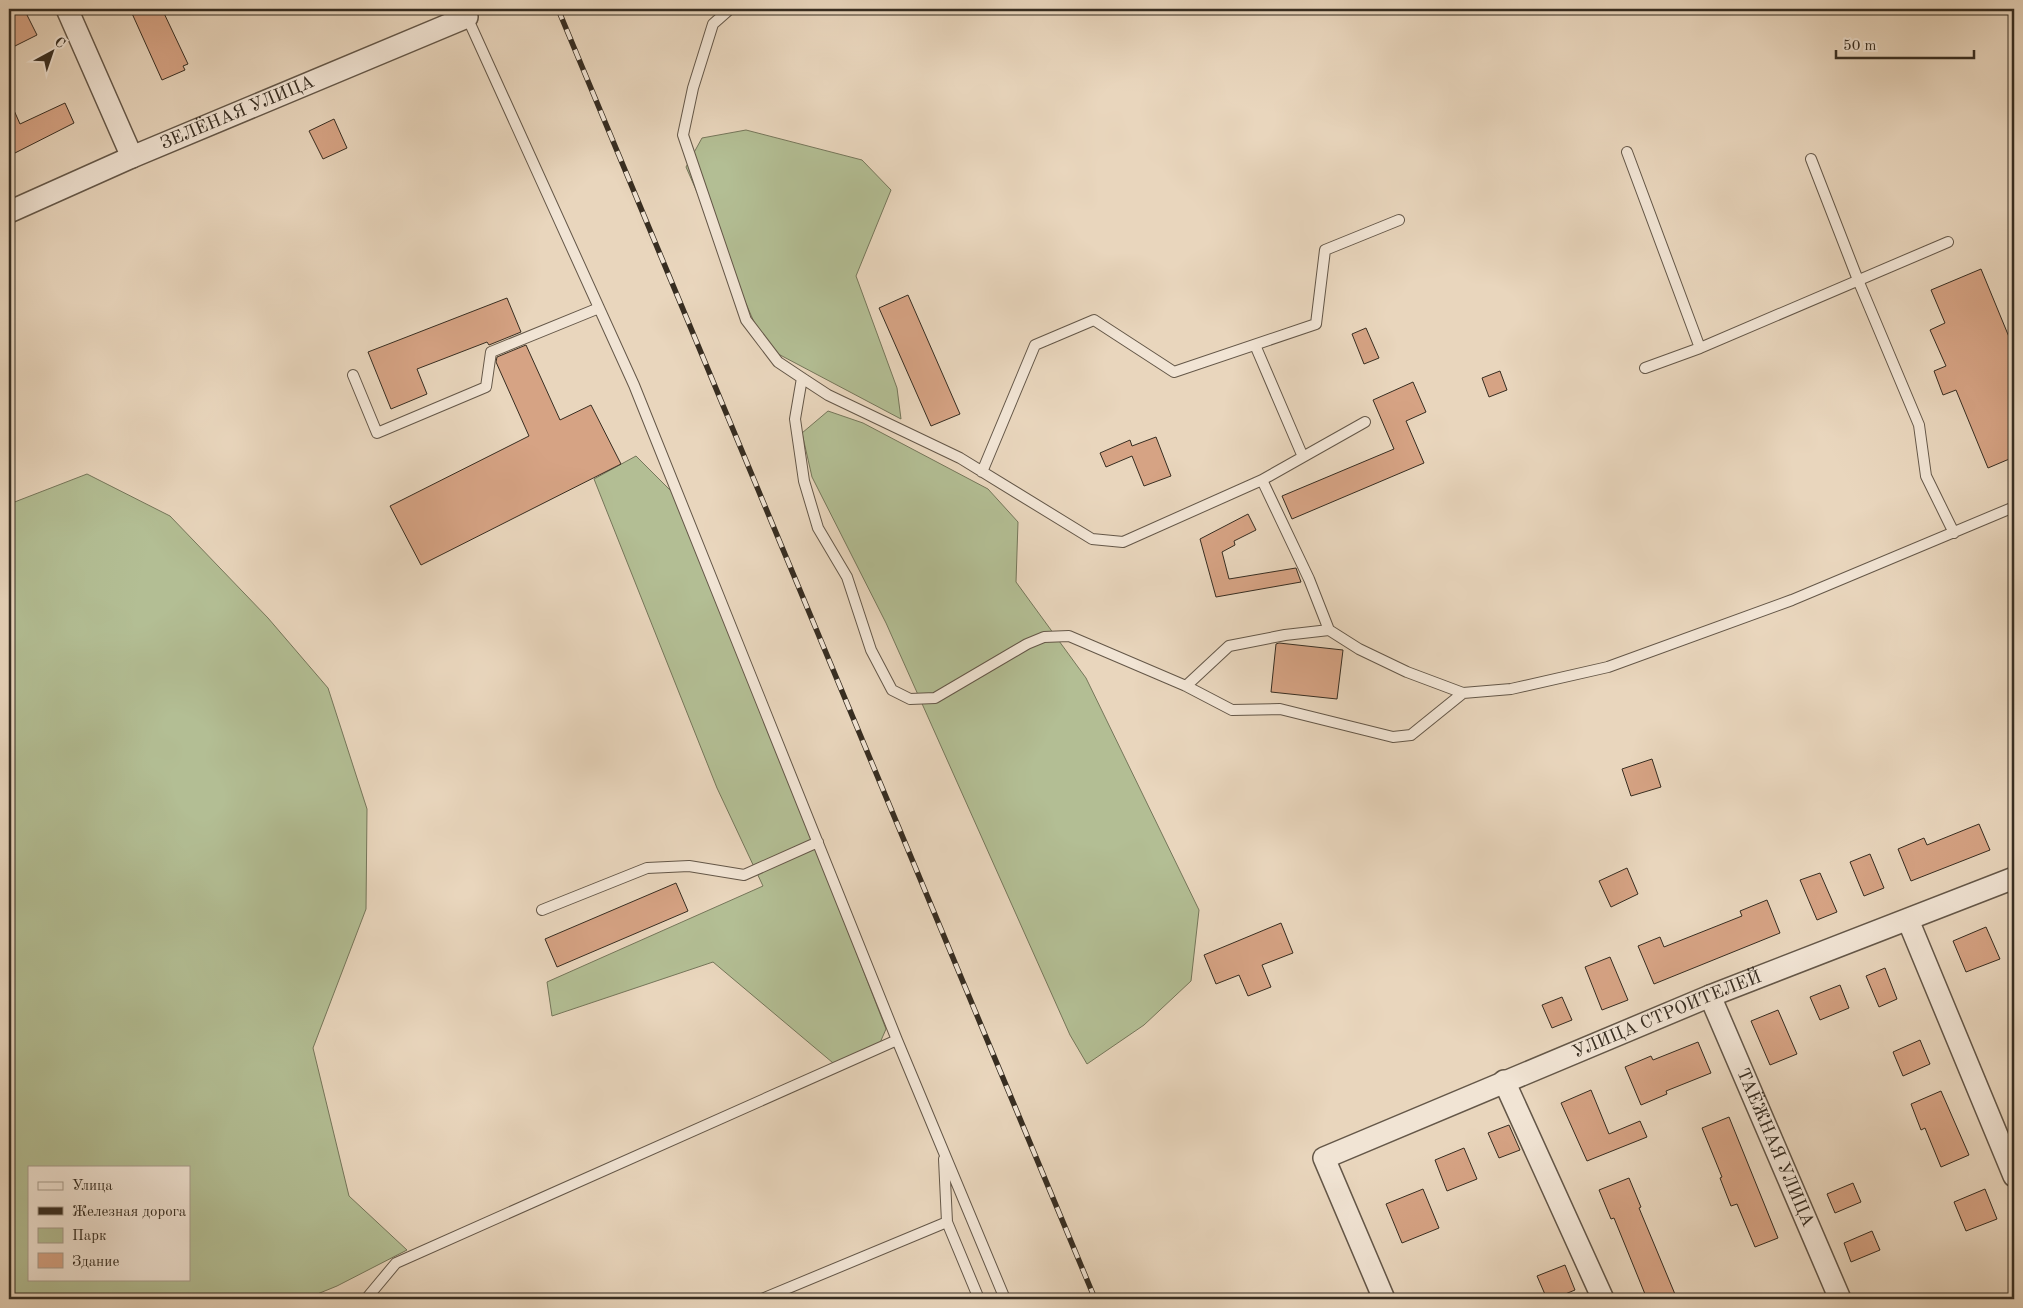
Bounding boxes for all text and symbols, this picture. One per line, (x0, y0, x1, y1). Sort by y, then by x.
north arrow (28, 28, 78, 78)
scale bar (1836, 28, 1973, 60)
text: С (52, 34, 68, 51)
text: 50 m (1843, 39, 1877, 54)
street label: ЗЕЛЁНАЯ УЛИЦА (158, 73, 317, 153)
street label: УЛИЦА СТРОИТЕЛЕЙ (1570, 964, 1764, 1062)
street label: ТАЁЖНАЯ УЛИЦА (1733, 1066, 1817, 1230)
legend (28, 1166, 190, 1280)
text: Улица (72, 1179, 113, 1194)
text: Железная дорога (72, 1205, 187, 1220)
text: Парк (72, 1229, 107, 1244)
text: Здание (72, 1255, 119, 1270)

